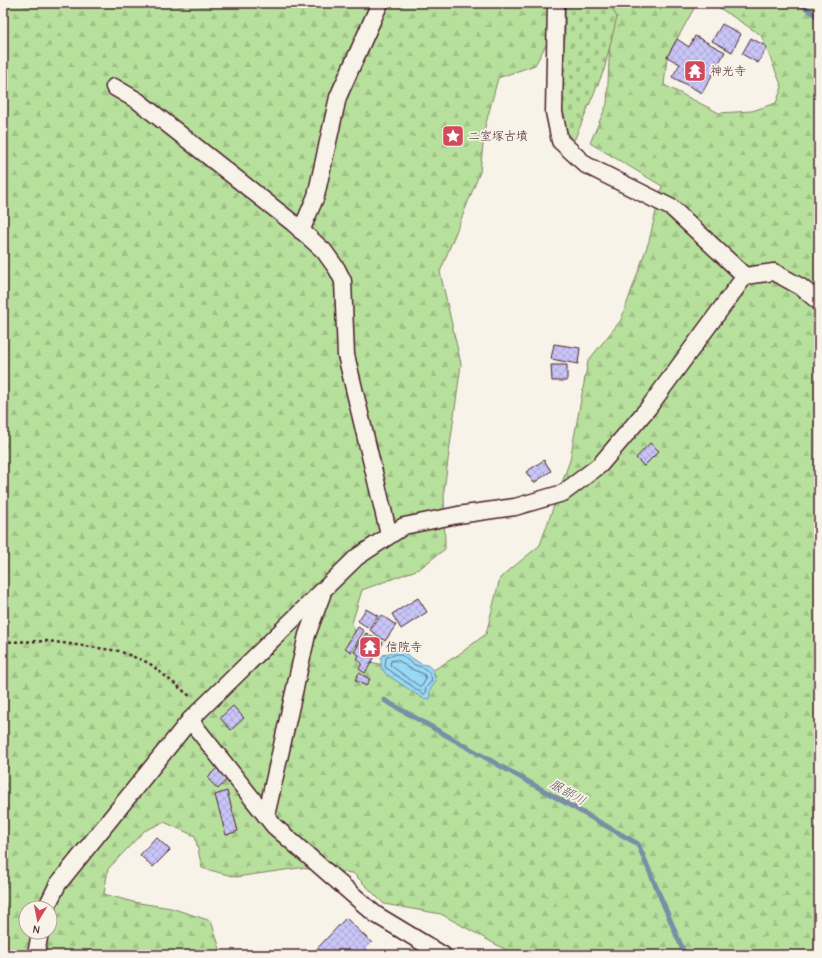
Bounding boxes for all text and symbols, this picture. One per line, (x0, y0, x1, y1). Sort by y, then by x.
temple icon: 神光寺 (682, 58, 708, 84)
place label: 神光寺 (710, 64, 746, 78)
place icon: 二室塚古墳 (440, 123, 466, 149)
place label: 二室塚古墳 (468, 129, 528, 143)
temple icon: 信院寺 (357, 634, 383, 660)
place label: 信院寺 (386, 640, 422, 654)
water label: 服部川 (547, 776, 589, 808)
north arrow (18, 900, 58, 940)
text: N (32, 922, 41, 936)

